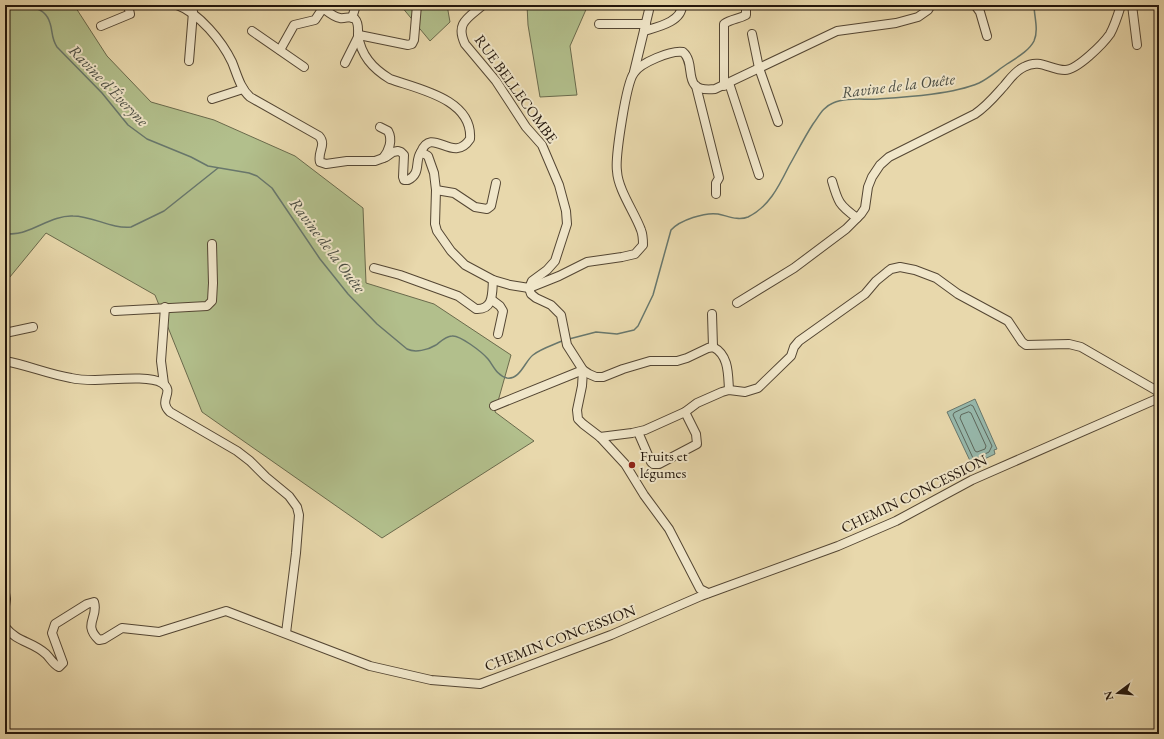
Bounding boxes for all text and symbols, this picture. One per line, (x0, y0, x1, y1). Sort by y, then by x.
street label: RUE BELLECOMBE (471, 31, 562, 147)
water label: Ravine d'Éveryne (64, 40, 153, 131)
water label: Ravine de la Ouête (840, 68, 956, 103)
water label: Ravine de la Ouête (285, 193, 371, 298)
place label: Fruits et légumes (640, 446, 688, 482)
street label: CHEMIN CONCESSION (838, 450, 990, 537)
marker: Fruits et légumes (627, 460, 637, 470)
street label: CHEMIN CONCESSION (482, 600, 638, 675)
north arrow (1098, 673, 1138, 713)
text: N (1100, 689, 1116, 702)

